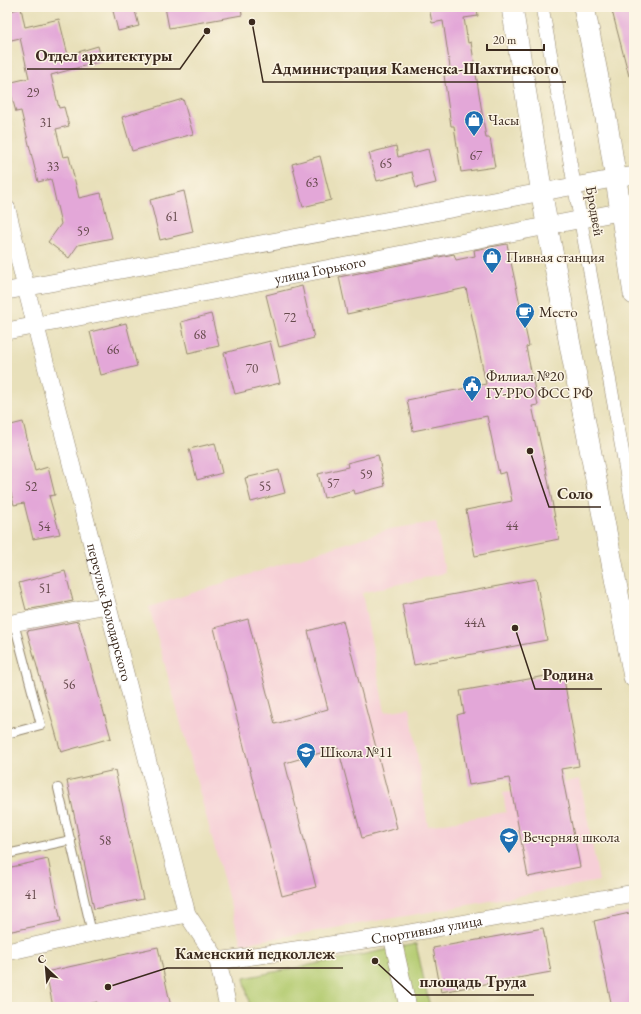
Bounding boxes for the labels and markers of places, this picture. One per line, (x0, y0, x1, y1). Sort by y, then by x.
callout: Отдел архитектуры (27, 41, 180, 69)
callout: Администрация Каменска-Шахтинского (263, 54, 566, 82)
shop icon: Часы (463, 109, 485, 137)
place label: Часы (488, 110, 519, 129)
shop icon: Пивная станция (481, 246, 503, 274)
place label: Пивная станция (506, 247, 605, 266)
cafe icon: Место (514, 301, 536, 329)
place label: Место (539, 302, 578, 321)
place label: Филиал №20 ГУ-РРО ФСС РФ (486, 366, 593, 402)
public building icon: Филиал №20 ГУ-РРО ФСС РФ (461, 374, 483, 402)
callout: Соло (549, 479, 601, 507)
callout: Родина (535, 661, 602, 689)
school or university icon: Школа №11 (295, 741, 317, 769)
place label: Школа №11 (320, 742, 393, 761)
school or university icon: Вечерняя школа (498, 826, 520, 854)
place label: Вечерняя школа (523, 827, 620, 846)
callout: Каменский педколлеж (167, 940, 343, 968)
callout: площадь Труда (412, 967, 534, 995)

